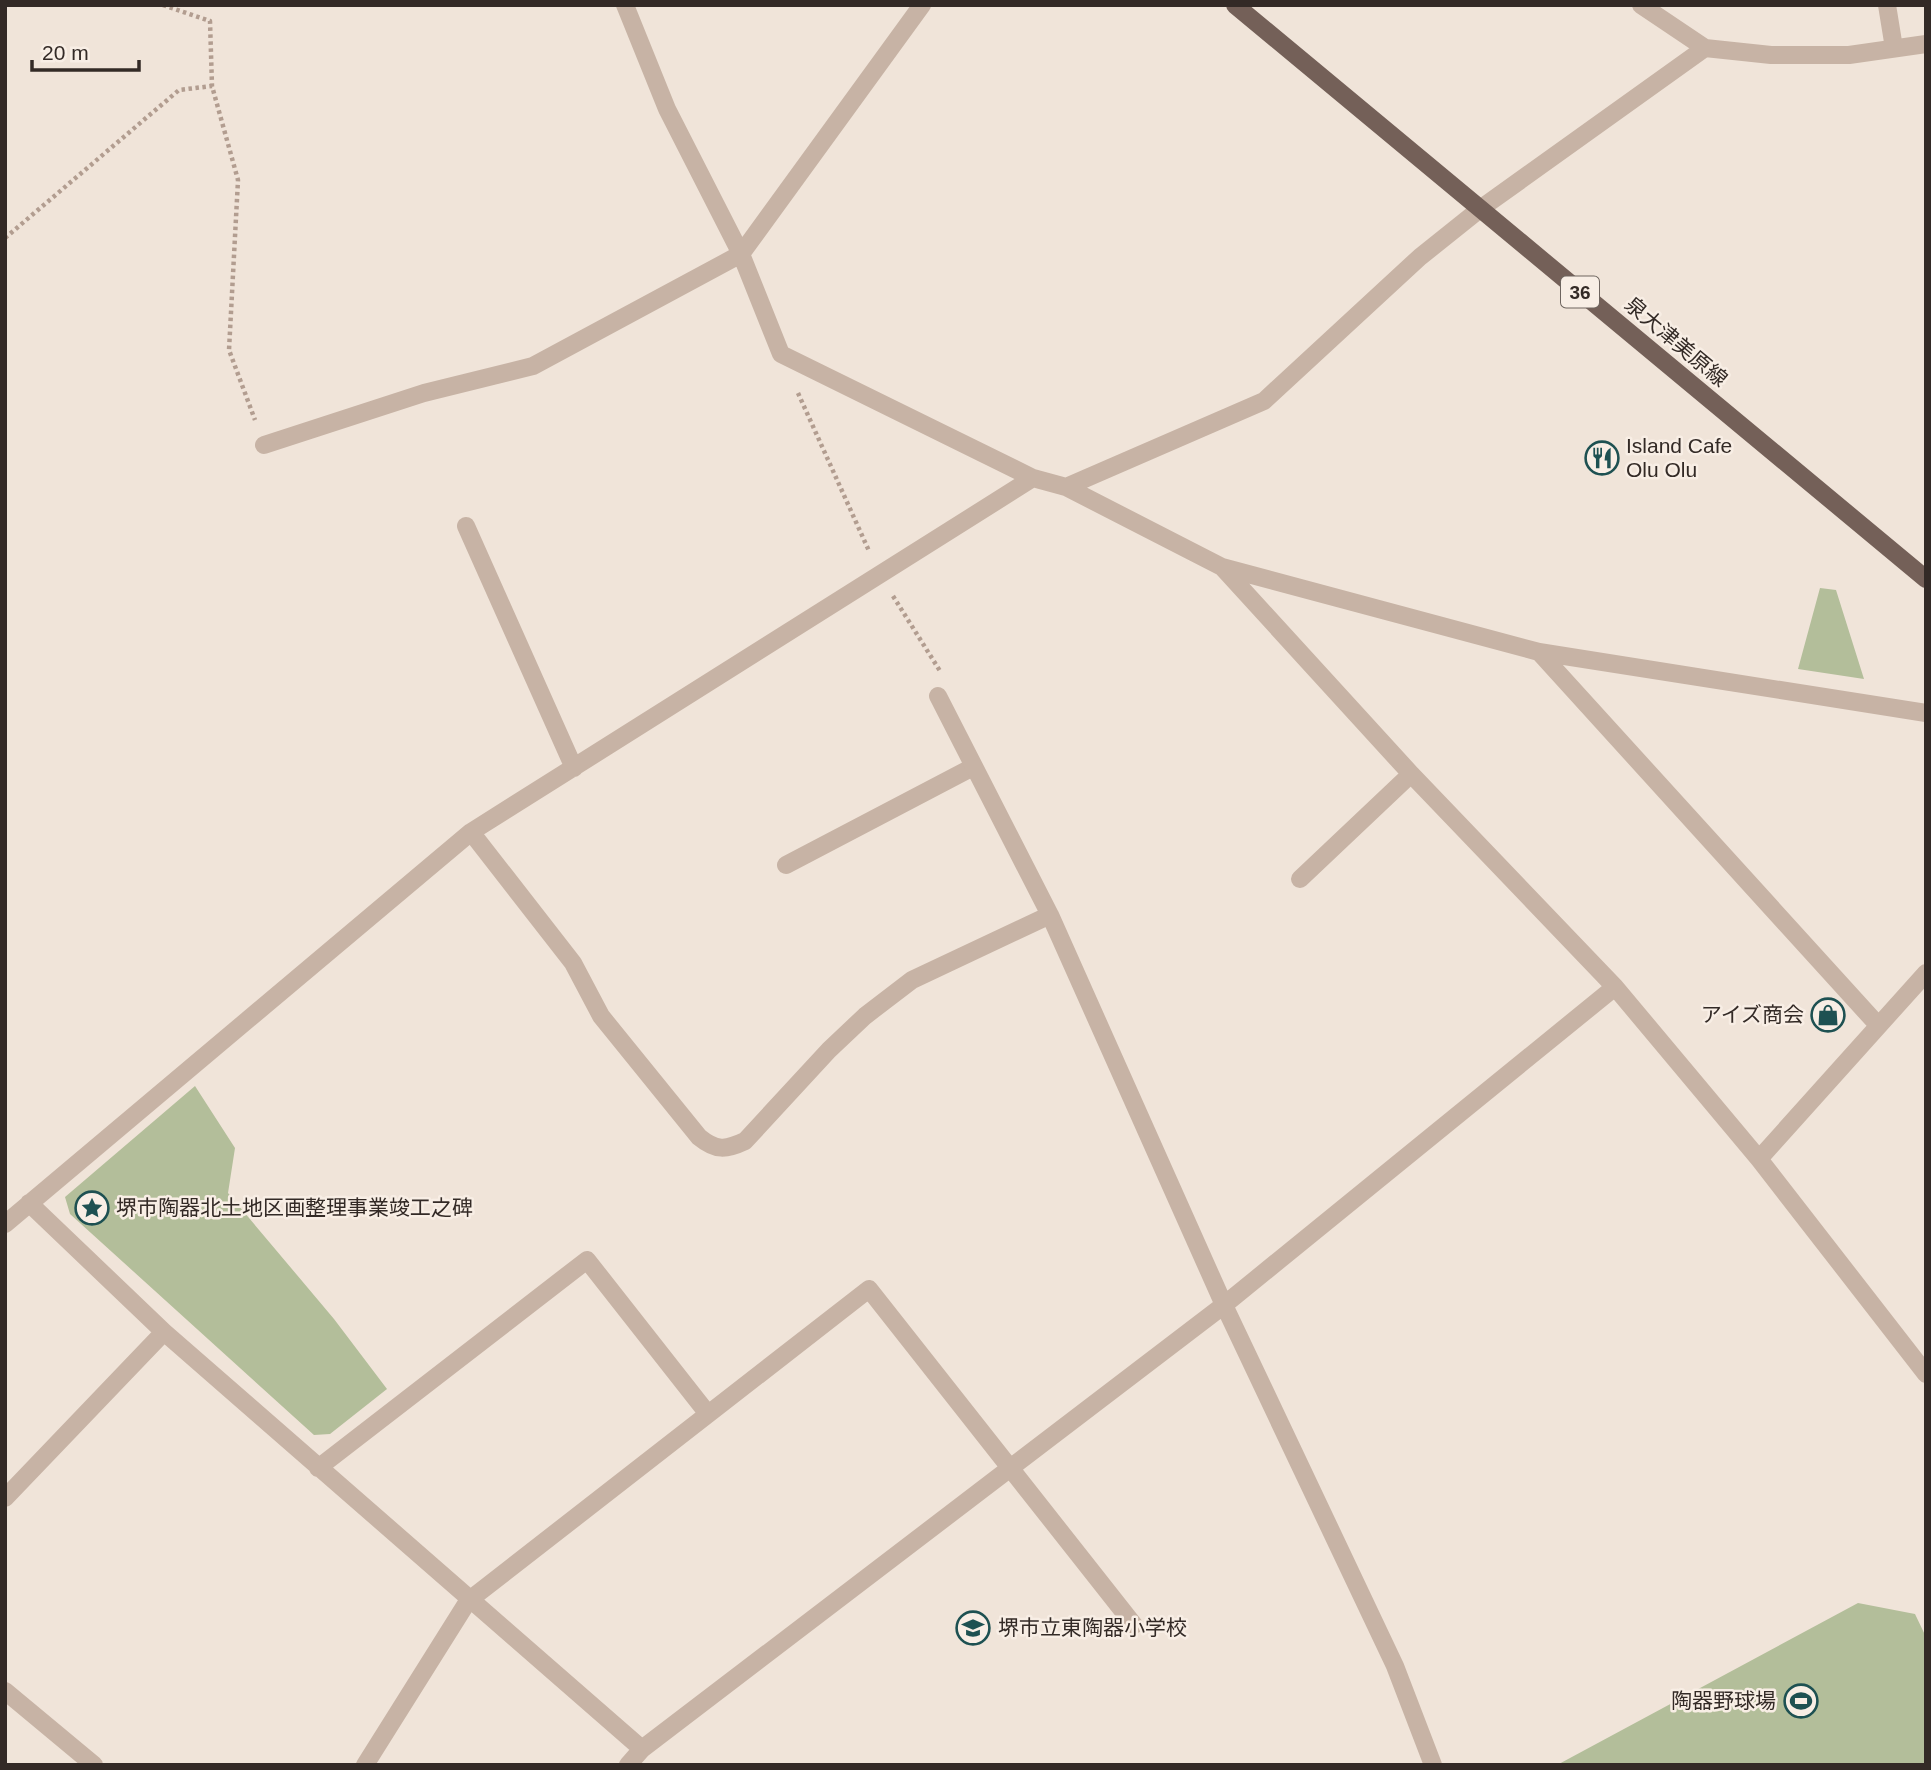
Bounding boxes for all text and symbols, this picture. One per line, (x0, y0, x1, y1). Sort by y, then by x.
scale bar (32, 28, 138, 72)
text: 20 m (42, 41, 89, 64)
road number: 36 (1561, 276, 1599, 308)
street label: 泉大津美原線 (1621, 292, 1732, 391)
place label: Island Cafe Olu Olu (1626, 434, 1732, 481)
restaurant icon: Island Cafe Olu Olu (1583, 439, 1621, 477)
shop icon: アイズ商会 (1809, 996, 1847, 1034)
place label: アイズ商会 (1701, 1003, 1804, 1026)
place icon: 堺市陶器北土地区画整理事業竣工之碑 (73, 1189, 111, 1227)
place label: 堺市陶器北土地区画整理事業竣工之碑 (116, 1196, 473, 1219)
school or university icon: 堺市立東陶器小学校 (954, 1609, 992, 1647)
place label: 堺市立東陶器小学校 (998, 1616, 1187, 1639)
sports icon: 陶器野球場 (1782, 1682, 1820, 1720)
place label: 陶器野球場 (1671, 1689, 1776, 1712)

